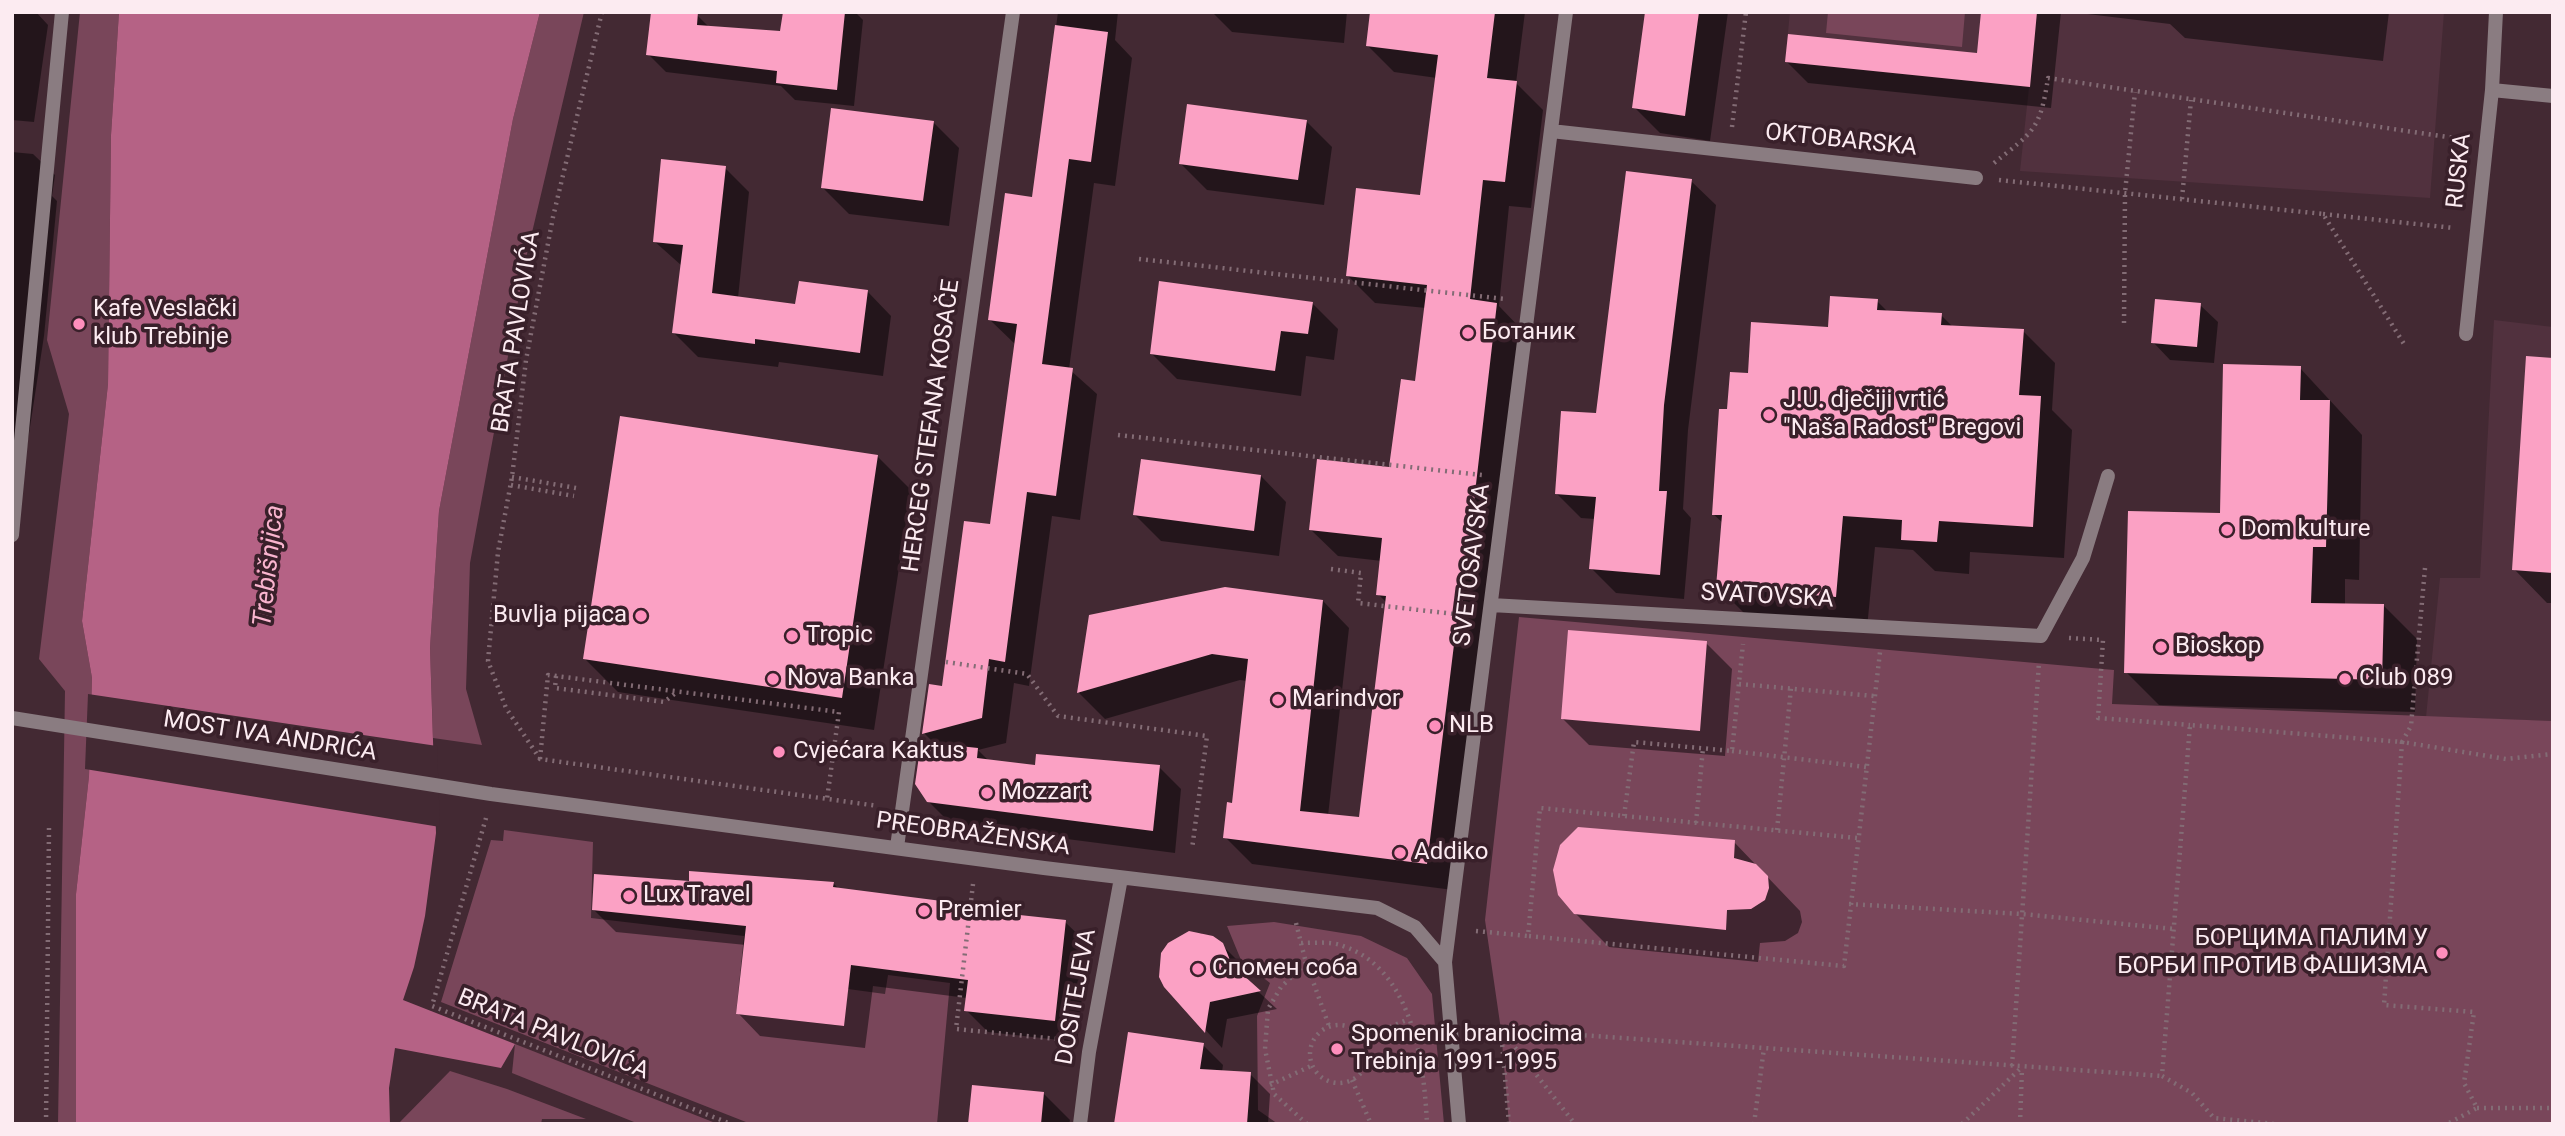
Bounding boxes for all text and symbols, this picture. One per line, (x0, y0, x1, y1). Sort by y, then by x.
street label: OKTOBARSKA (1764, 119, 1918, 163)
street label: RUSKA (2442, 132, 2478, 210)
street label: BRATA PAVLOVIĆA (487, 229, 547, 435)
street label: HERCEG STEFANA KOSAČE (897, 278, 967, 574)
place label: Kafe Veslački klub Trebinje (93, 296, 237, 352)
marker: Kafe Veslački klub Trebinje (71, 316, 87, 332)
place label: Ботаник (1482, 319, 1576, 347)
marker: Ботаник (1460, 325, 1476, 341)
place label: J.U. dječiji vrtić "Naša Radost" Bregovi (1783, 387, 2021, 443)
marker: J.U. dječiji vrtić "Naša Radost" Bregovi (1761, 407, 1777, 423)
street label: SVETOSAVSKA (1449, 482, 1497, 648)
water label: Trebišnjica (248, 504, 292, 628)
place label: Dom kulture (2241, 516, 2370, 544)
marker: Dom kulture (2219, 522, 2235, 538)
street label: SVATOVSKA (1700, 579, 1834, 615)
place label: Buvlja pijaca (493, 602, 627, 630)
marker: Buvlja pijaca (633, 608, 649, 624)
place label: Tropic (806, 622, 873, 650)
marker: Tropic (784, 628, 800, 644)
place label: Bioskop (2175, 633, 2261, 661)
marker: Bioskop (2153, 639, 2169, 655)
place label: Nova Banka (787, 665, 915, 693)
place label: Club 089 (2359, 665, 2454, 693)
marker: Nova Banka (765, 671, 781, 687)
marker: Club 089 (2337, 671, 2353, 687)
place label: Marindvor (1292, 686, 1400, 714)
marker: Marindvor (1270, 692, 1286, 708)
street label: MOST IVA ANDRIĆA (161, 706, 379, 768)
place label: NLB (1449, 712, 1494, 740)
marker: NLB (1427, 718, 1443, 734)
place label: Cvjećara Kaktus (793, 738, 965, 766)
marker: Cvjećara Kaktus (771, 744, 787, 760)
place label: Mozzart (1001, 779, 1089, 807)
marker: Mozzart (979, 785, 995, 801)
street label: PREOBRAŽENSKA (874, 807, 1072, 863)
place label: Addiko (1414, 839, 1488, 867)
marker: Addiko (1392, 845, 1408, 861)
place label: Lux Travel (643, 882, 751, 910)
marker: Lux Travel (621, 888, 637, 904)
place label: Premier (938, 897, 1022, 925)
marker: Premier (916, 903, 932, 919)
place label: БОРЦИМА ПАЛИМ У БОРБИ ПРОТИВ ФАШИЗМА (2117, 925, 2428, 981)
street label: DOSITEJEVA (1051, 927, 1103, 1067)
marker: БОРЦИМА ПАЛИМ У БОРБИ ПРОТИВ ФАШИЗМА (2434, 945, 2450, 961)
place label: Спомен соба (1212, 955, 1358, 983)
marker: Спомен соба (1190, 961, 1206, 977)
street label: BRATA PAVLOVIĆA (453, 983, 653, 1087)
place label: Spomenik braniocima Trebinja 1991-1995 (1351, 1021, 1583, 1077)
marker: Spomenik braniocima Trebinja 1991-1995 (1329, 1041, 1345, 1057)

